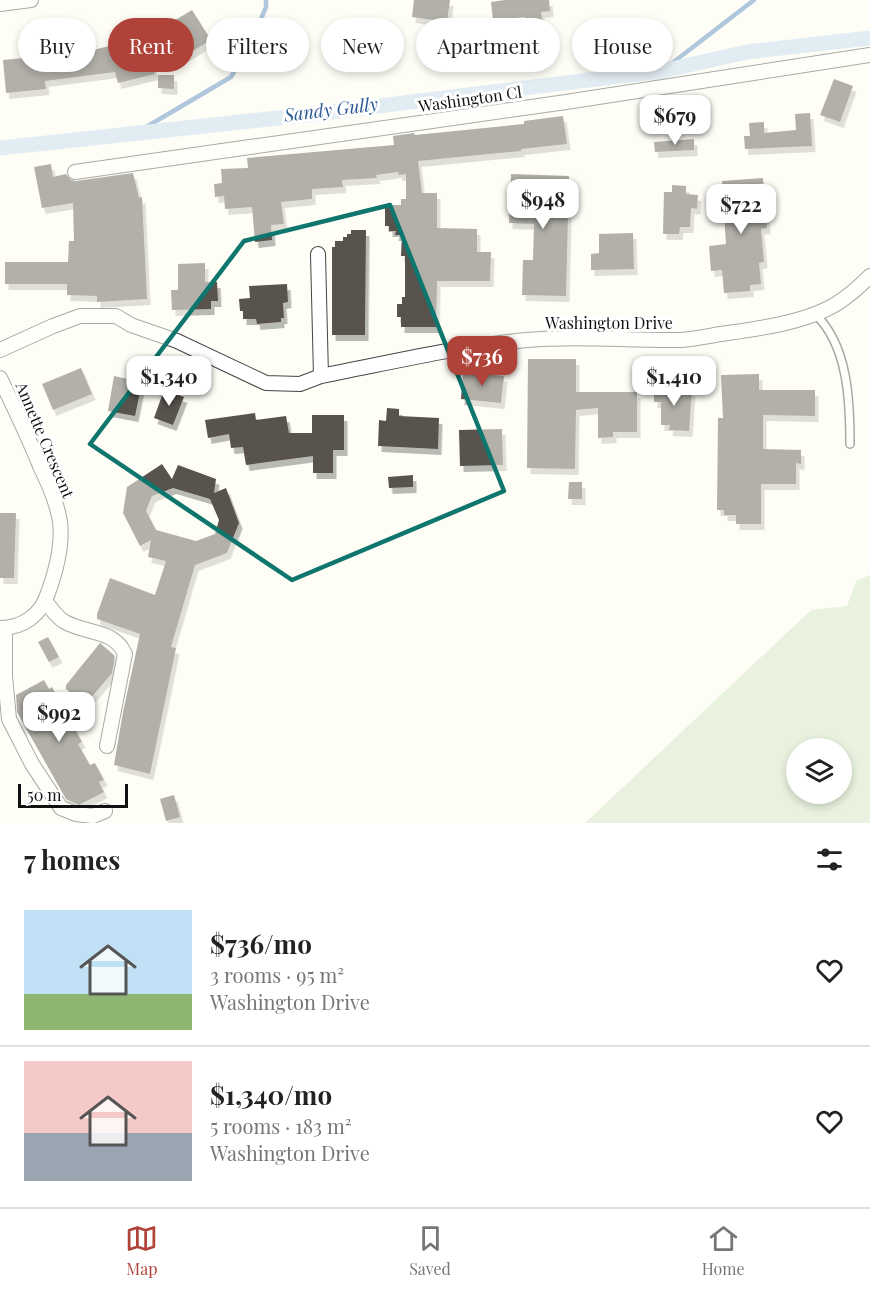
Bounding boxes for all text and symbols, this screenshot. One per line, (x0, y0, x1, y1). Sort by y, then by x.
chip: Buy (18, 18, 96, 72)
chip: Rent (108, 18, 194, 72)
chip: Filters (206, 18, 309, 72)
chip: New (321, 18, 404, 72)
chip: Apartment (416, 18, 560, 72)
chip: House (572, 18, 673, 72)
street label: Washington Cl (416, 81, 523, 116)
water label: Sandy Gully (282, 91, 379, 127)
pin: $679 (639, 95, 711, 146)
text: $679 (654, 101, 696, 128)
pin: $948 (507, 179, 579, 230)
pin: $722 (705, 184, 777, 235)
text: $948 (521, 185, 565, 212)
text: $722 (720, 190, 762, 217)
street label: Washington Drive (544, 312, 673, 333)
pin: $736 (446, 336, 518, 387)
text: $736 (461, 342, 503, 369)
pin: $1,340 (120, 356, 218, 407)
pin: $1,410 (625, 356, 723, 407)
text: $1,340 (140, 362, 198, 389)
text: $1,410 (646, 362, 702, 389)
street label: Annette Crescent (11, 378, 80, 501)
pin: $992 (23, 692, 95, 743)
text: $992 (37, 698, 81, 725)
map controls (786, 738, 852, 804)
button: layers (786, 738, 852, 804)
scale bar (18, 781, 128, 808)
text: 50 m (27, 784, 61, 805)
text: 7 homes (24, 842, 120, 877)
icon: filters (813, 843, 846, 876)
text: $736/mo (210, 926, 312, 961)
icon: home (72, 934, 144, 1006)
icon: heart (813, 954, 846, 987)
text: 3 rooms · 95 m² (210, 961, 344, 988)
text: Washington Drive (210, 988, 370, 1015)
text: $1,340/mo (210, 1077, 332, 1112)
icon: home (72, 1085, 144, 1157)
icon: heart (813, 1105, 846, 1138)
text: 5 rooms · 183 m² (210, 1112, 351, 1139)
text: Washington Drive (210, 1139, 370, 1166)
tab: Map (125, 1222, 158, 1279)
tab: Saved (409, 1222, 451, 1279)
tab: Home (702, 1222, 745, 1279)

